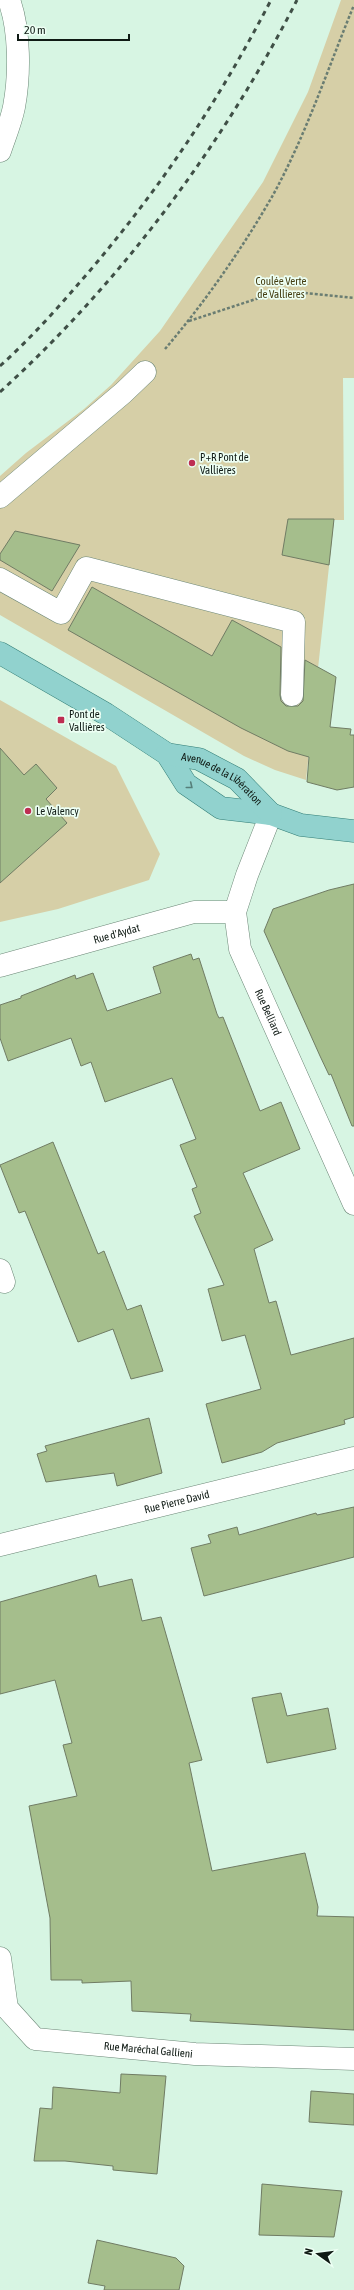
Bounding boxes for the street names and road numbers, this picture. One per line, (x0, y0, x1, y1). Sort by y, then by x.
street label: Avenue de la Libération (181, 750, 265, 808)
street label: Rue d'Aydat (92, 921, 141, 946)
street label: Rue Belliard (253, 987, 284, 1037)
street label: Rue Pierre David (143, 1488, 211, 1515)
street label: Rue Maréchal Gallieni (103, 2039, 193, 2060)

